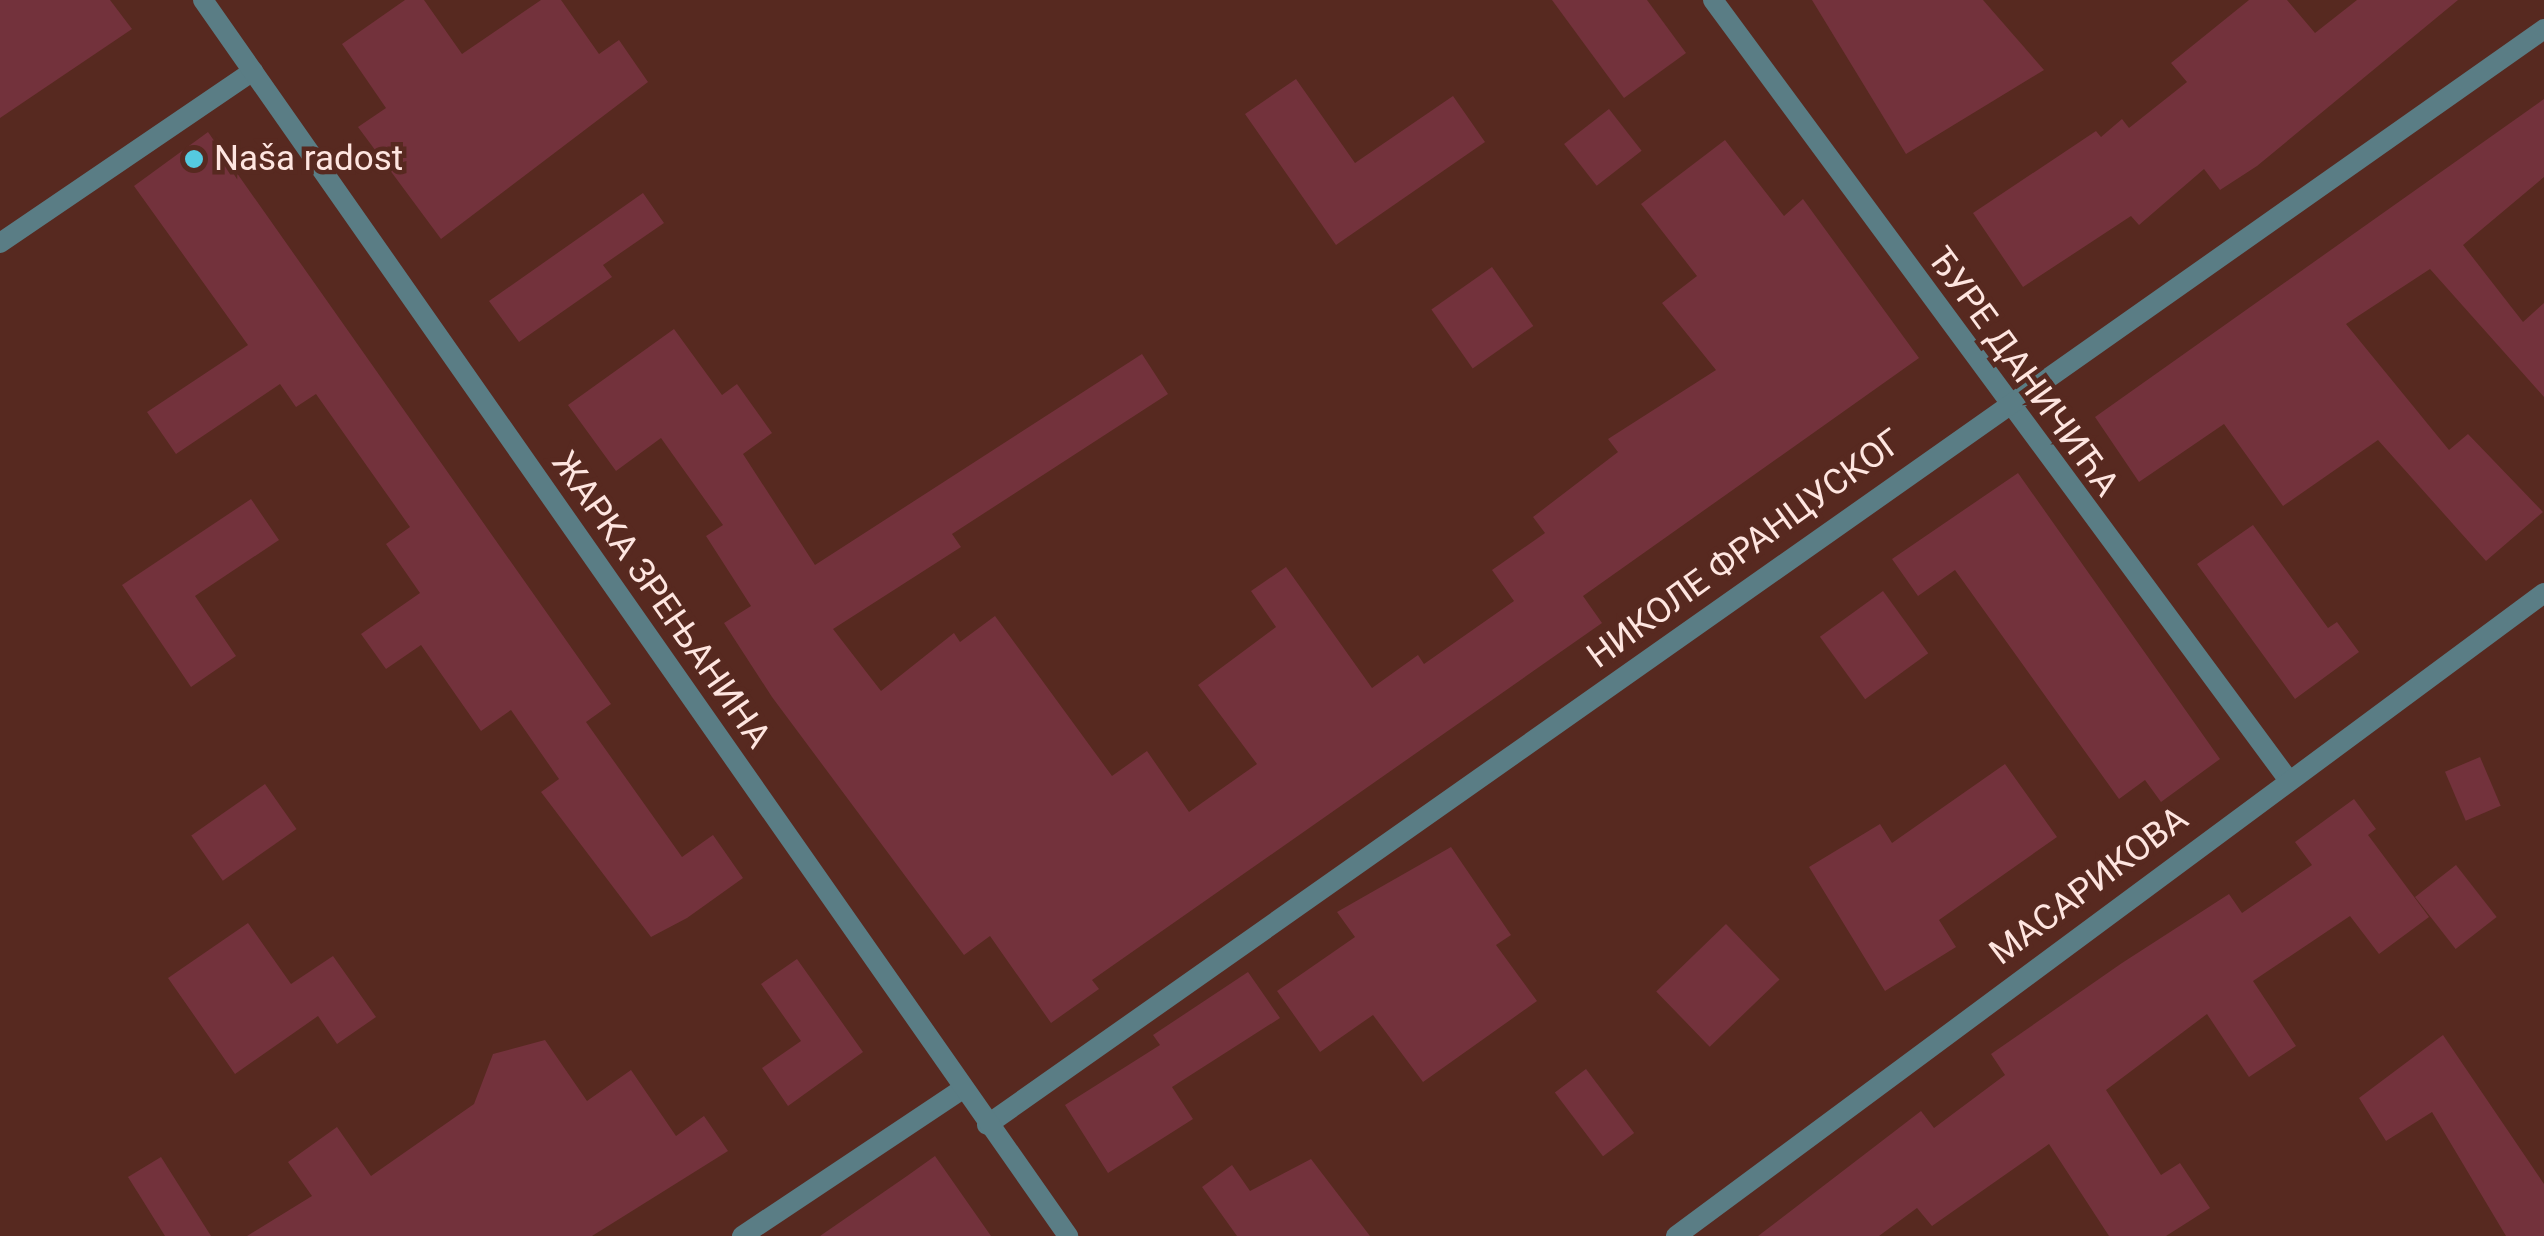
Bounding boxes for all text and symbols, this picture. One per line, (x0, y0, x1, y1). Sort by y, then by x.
place label: Naša radost (214, 138, 403, 180)
marker: Naša radost (183, 148, 205, 170)
street label: ЂУРЕ ДАНИЧИЋА (1919, 239, 2127, 505)
street label: НИКОЛЕ ФРАНЦУСКОГ (1579, 421, 1911, 677)
street label: ЖАРКА ЗРЕЊАНИНА (543, 444, 779, 756)
street label: МАСАРИКОВА (1982, 798, 2196, 974)

